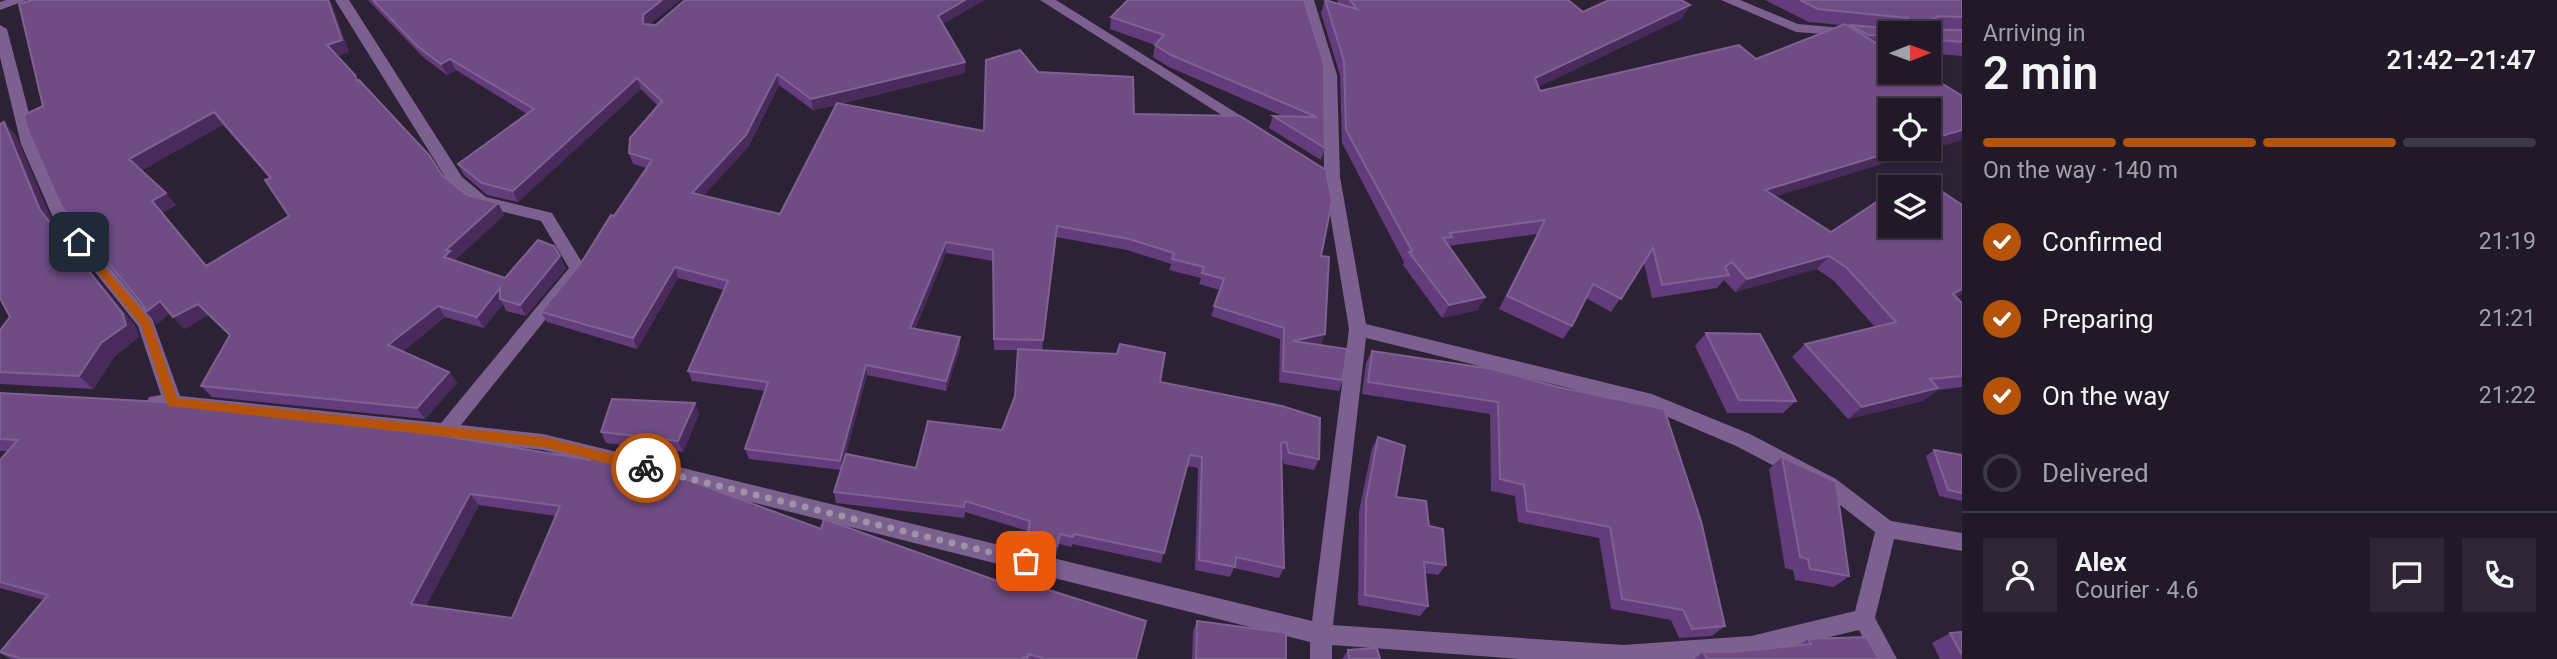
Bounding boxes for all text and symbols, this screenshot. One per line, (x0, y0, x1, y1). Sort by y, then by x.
text: Arriving in (1983, 20, 2086, 47)
north arrow (1878, 21, 1941, 84)
map controls (1878, 21, 1941, 238)
text: 21:42–21:47 (2386, 45, 2536, 75)
text: 2 min (1983, 46, 2098, 100)
button: locate (1878, 98, 1941, 161)
text: On the way · 140 m (1983, 157, 2178, 184)
button: layers (1878, 175, 1941, 238)
pin (49, 212, 109, 272)
icon: home (60, 223, 98, 261)
icon: check (1983, 223, 2021, 261)
text: Confirmed (2042, 227, 2163, 257)
text: 21:19 (2479, 228, 2536, 255)
icon: check (1983, 300, 2021, 338)
text: Preparing (2042, 304, 2154, 334)
text: 21:21 (2479, 305, 2536, 332)
icon: check (1983, 377, 2021, 415)
text: On the way (2042, 381, 2170, 411)
text: 21:22 (2479, 382, 2536, 409)
courier (611, 433, 681, 503)
icon: bike (627, 449, 665, 487)
text: Delivered (2042, 458, 2149, 488)
pin (996, 531, 1056, 591)
button: person (1983, 538, 2057, 612)
button: chat (2370, 538, 2444, 612)
button: phone (2462, 538, 2536, 612)
icon: bag (1007, 542, 1045, 580)
text: Alex (2075, 547, 2127, 577)
text: Courier · 4.6 (2075, 577, 2198, 604)

